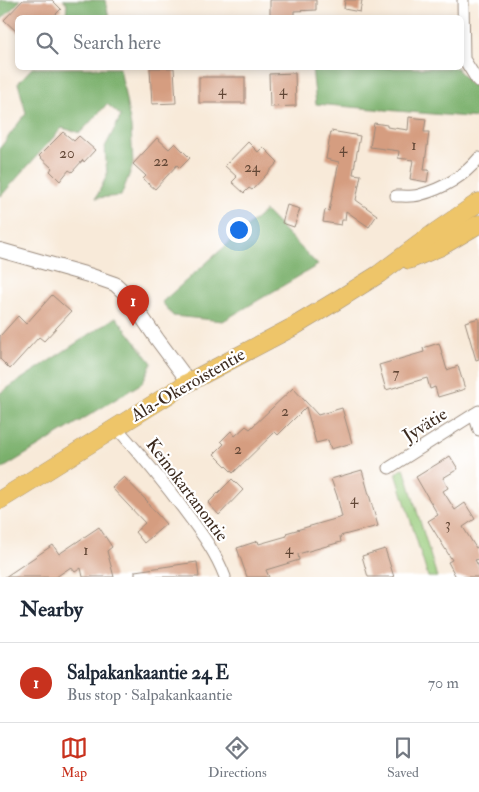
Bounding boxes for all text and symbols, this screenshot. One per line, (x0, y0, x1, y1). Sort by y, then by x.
search box (15, 15, 464, 70)
icon: search (33, 29, 61, 57)
text: Search here (73, 31, 161, 55)
house number: 4 (218, 81, 227, 100)
house number: 4 (279, 81, 288, 100)
house number: 1 (411, 136, 417, 155)
house number: 4 (339, 139, 348, 158)
house number: 20 (59, 144, 75, 163)
house number: 22 (153, 152, 169, 171)
house number: 24 (244, 158, 261, 177)
your location (226, 217, 252, 243)
pin: 1 (117, 285, 149, 326)
street label: Ala-Okeroistentie (126, 343, 250, 428)
house number: 7 (393, 364, 400, 383)
house number: 2 (281, 402, 289, 421)
street label: Jyvätie (398, 402, 452, 448)
street label: Keinokartanontie (141, 434, 234, 547)
house number: 2 (234, 440, 242, 459)
house number: 4 (350, 490, 359, 509)
house number: 3 (445, 515, 451, 534)
house number: 4 (285, 540, 294, 559)
house number: 1 (83, 541, 89, 560)
text: Nearby (20, 596, 83, 623)
text: Salpakankaantie 24 E (67, 661, 229, 685)
text: 1 (33, 673, 39, 693)
text: 70 m (428, 673, 459, 693)
text: Bus stop · Salpakankaantie (67, 685, 232, 705)
tab: Map (60, 734, 88, 781)
tab: Directions (208, 734, 267, 781)
tab: Saved (387, 734, 419, 781)

